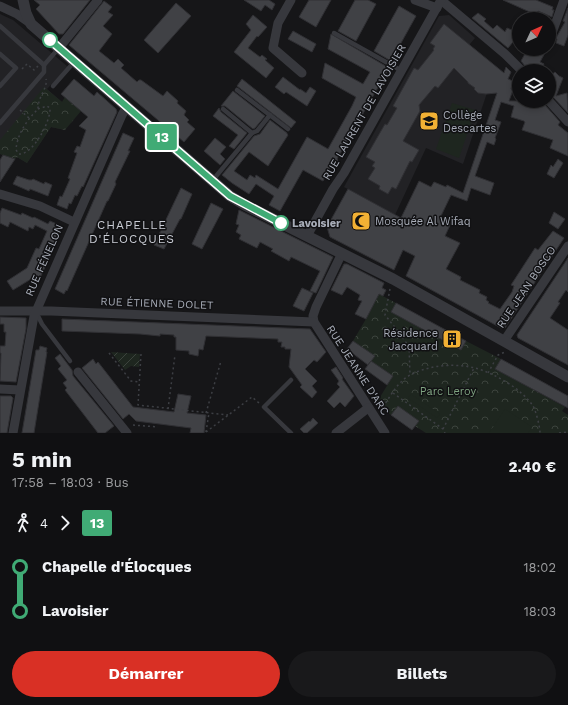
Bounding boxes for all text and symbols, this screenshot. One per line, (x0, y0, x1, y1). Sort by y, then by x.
north arrow (512, 12, 556, 56)
map controls (512, 12, 556, 108)
unlabelled marker (42, 32, 58, 48)
street label: RUE LAURENT DE LAVOISIER (320, 42, 409, 182)
button: layers (512, 64, 556, 108)
place label: Collège Descartes (443, 109, 497, 135)
school or university icon: Collège Descartes (418, 110, 440, 132)
line badge: 13 (144, 124, 180, 150)
text: 13 (155, 129, 169, 145)
mosque icon: Mosquée Al Wifaq (350, 210, 372, 232)
marker: Lavoisier (273, 215, 289, 231)
place label: Mosquée Al Wifaq (375, 215, 471, 228)
place label: Lavoisier (292, 217, 341, 230)
district label: CHAPELLE D'ÉLOCQUES (89, 218, 175, 246)
street label: RUE FÉNELON (22, 222, 66, 298)
street label: RUE JEAN BOSCO (494, 244, 559, 331)
street label: RUE ÉTIENNE DOLET (100, 294, 214, 312)
street label: RUE JEANNE D'ARC (324, 323, 392, 418)
place label: Résidence Jacquard (383, 327, 438, 353)
building icon: Résidence Jacquard (441, 328, 463, 350)
park label: Parc Leroy (420, 385, 476, 398)
text: 5 min (12, 447, 72, 472)
text: 2.40 € (509, 458, 556, 476)
text: 17:58 – 18:03 · Bus (12, 475, 129, 490)
icon: walk (12, 512, 34, 534)
icon: forward (54, 512, 76, 534)
text: 13 (90, 515, 104, 531)
text: 4 (40, 516, 48, 531)
text: Chapelle d'Élocques (42, 558, 191, 576)
text: 18:02 (523, 560, 556, 575)
text: Lavoisier (42, 602, 109, 620)
text: 18:03 (524, 604, 556, 619)
button: Démarrer (12, 651, 280, 697)
button: Billets (288, 651, 556, 697)

